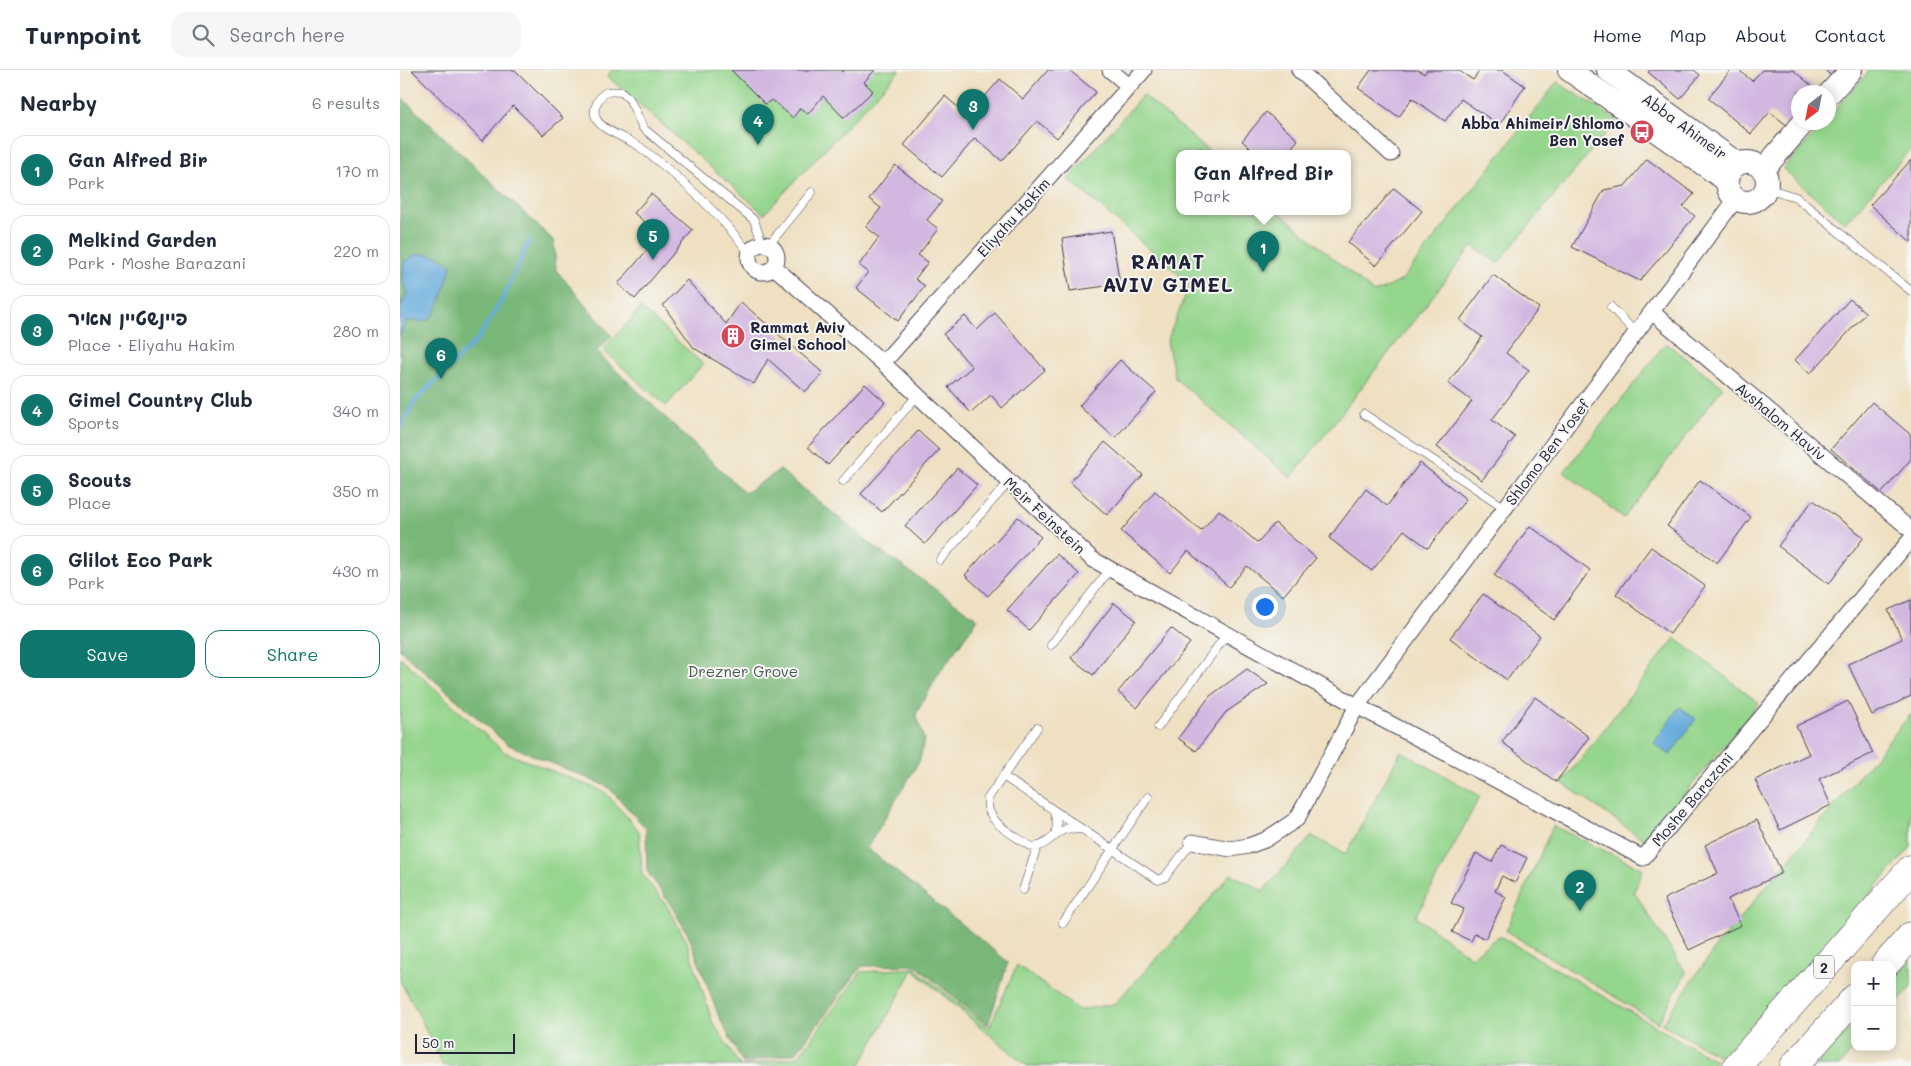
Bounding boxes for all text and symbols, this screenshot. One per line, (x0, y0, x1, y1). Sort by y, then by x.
search box (171, 12, 521, 57)
text: Turnpoint (25, 19, 141, 50)
icon: search (189, 21, 217, 49)
text: Search here (229, 22, 345, 47)
text: Home (1593, 23, 1642, 47)
text: Map (1670, 23, 1706, 47)
text: About (1734, 23, 1787, 47)
text: Contact (1815, 23, 1886, 47)
north arrow (1791, 85, 1836, 130)
street label: Abba Ahimeir (1638, 88, 1732, 164)
text: Nearby (20, 89, 97, 116)
pin: 3 (957, 89, 989, 130)
text: 6 results (312, 92, 380, 113)
pin: 4 (742, 104, 774, 145)
place label: Abba Ahimeir/Shlomo Ben Yosef (1461, 113, 1625, 150)
bus stop icon: Abba Ahimeir/Shlomo Ben Yosef (1629, 119, 1655, 145)
text: Gan Alfred Bir (68, 147, 208, 172)
popup (1176, 150, 1351, 215)
text: 1 (33, 160, 41, 181)
text: 170 m (335, 160, 379, 181)
text: Gan Alfred Bir (1194, 160, 1333, 185)
text: Park (68, 172, 104, 193)
street label: Eliyahu Hakim (972, 173, 1054, 261)
text: Park (1194, 185, 1230, 206)
pin: 5 (637, 219, 669, 260)
text: Melkind Garden (68, 227, 217, 252)
pin: 1 (1247, 231, 1279, 272)
text: 2 (33, 240, 41, 261)
text: 220 m (333, 240, 379, 261)
district label: RAMAT AVIV GIMEL (1103, 248, 1234, 297)
text: Park · Moshe Barazani (68, 252, 246, 273)
text: פיינשטיין מאיר (68, 305, 188, 330)
place label: Rammat Aviv Gimel School (750, 317, 846, 354)
text: 3 (32, 320, 42, 341)
text: 280 m (333, 320, 379, 341)
building icon: Rammat Aviv Gimel School (720, 323, 746, 349)
text: Place · Eliyahu Hakim (68, 334, 235, 355)
pin: 6 (425, 338, 457, 379)
street label: Avshalom Haviv (1732, 377, 1830, 465)
text: Gimel Country Club (68, 387, 253, 412)
street label: Shlomo Ben Yosef (1500, 394, 1594, 509)
text: 4 (32, 400, 42, 421)
text: 340 m (332, 400, 379, 421)
text: Sports (68, 412, 119, 433)
text: Scouts (68, 467, 132, 492)
street label: Meir Feinstein (1000, 472, 1090, 558)
text: 5 (32, 480, 42, 501)
text: 350 m (333, 480, 379, 501)
text: Place (68, 492, 111, 513)
text: Glilot Eco Park (68, 547, 213, 572)
text: 6 (32, 560, 42, 581)
text: 430 m (332, 560, 379, 581)
text: Park (68, 572, 104, 593)
your location (1252, 594, 1278, 620)
button: Save (20, 630, 195, 678)
button: Share (205, 630, 380, 678)
park label: Drezner Grove (688, 661, 798, 681)
street label: Moshe Barazani (1647, 748, 1737, 850)
pin: 2 (1564, 870, 1596, 911)
road number: 2 (1814, 956, 1834, 979)
map controls (1851, 961, 1896, 1051)
button: + (1851, 961, 1896, 1006)
button: − (1851, 1006, 1896, 1051)
scale bar (415, 1031, 515, 1054)
text: 50 m (422, 1033, 454, 1052)

